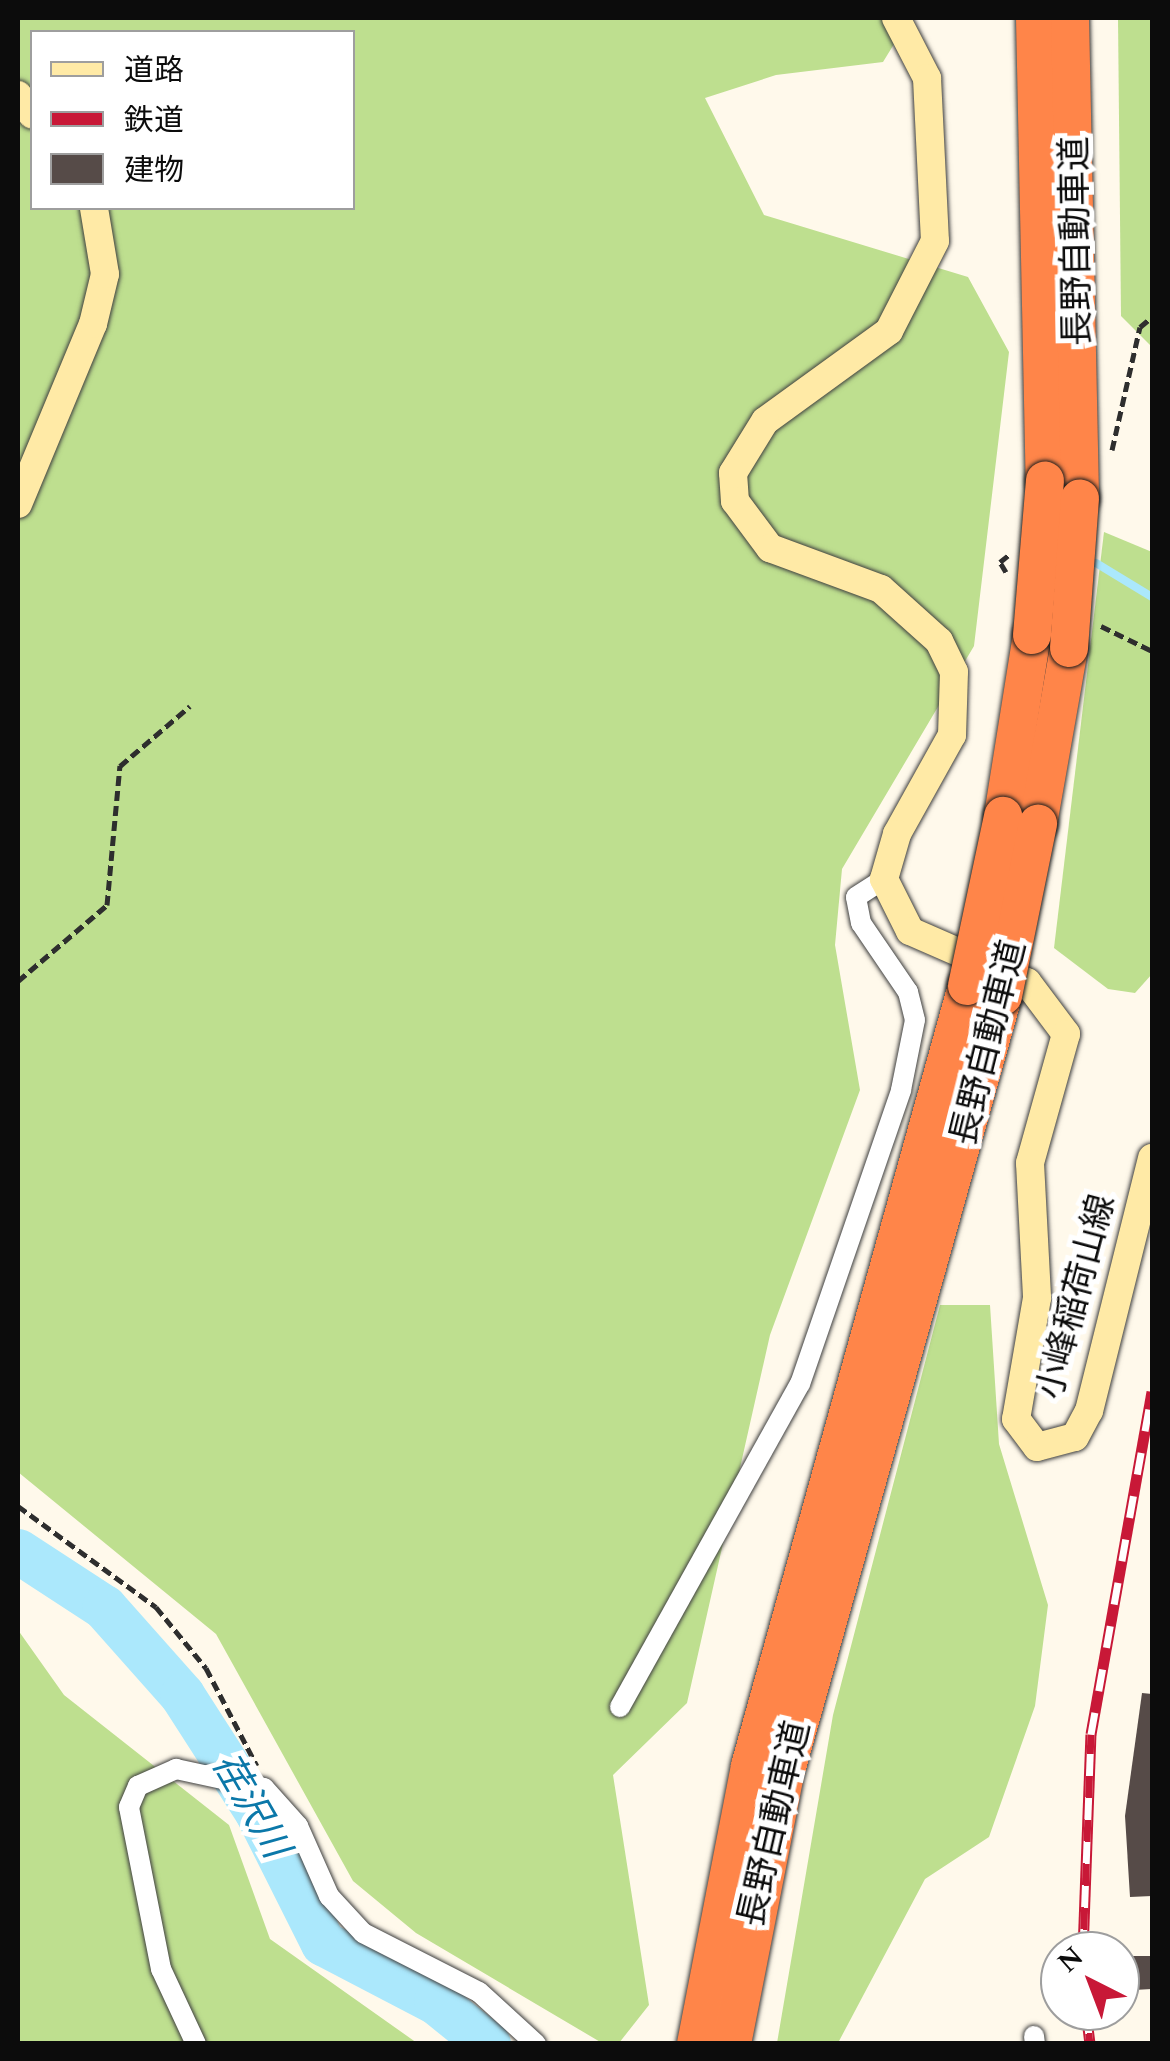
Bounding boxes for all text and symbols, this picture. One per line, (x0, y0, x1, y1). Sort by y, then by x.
legend (30, 30, 355, 210)
text: 道路 (124, 48, 184, 94)
text: 鉄道 (124, 98, 184, 144)
street label: 長野自動車道 (1054, 136, 1100, 346)
text: 建物 (124, 148, 184, 194)
street label: 長野自動車道 (943, 936, 1035, 1150)
street label: 小峰稲荷山線 (1030, 1190, 1124, 1404)
street label: 長野自動車道 (731, 1717, 819, 1931)
water label: 荏沢川 (201, 1745, 297, 1867)
north arrow (1040, 1931, 1140, 2031)
text: N (1048, 1936, 1094, 1983)

